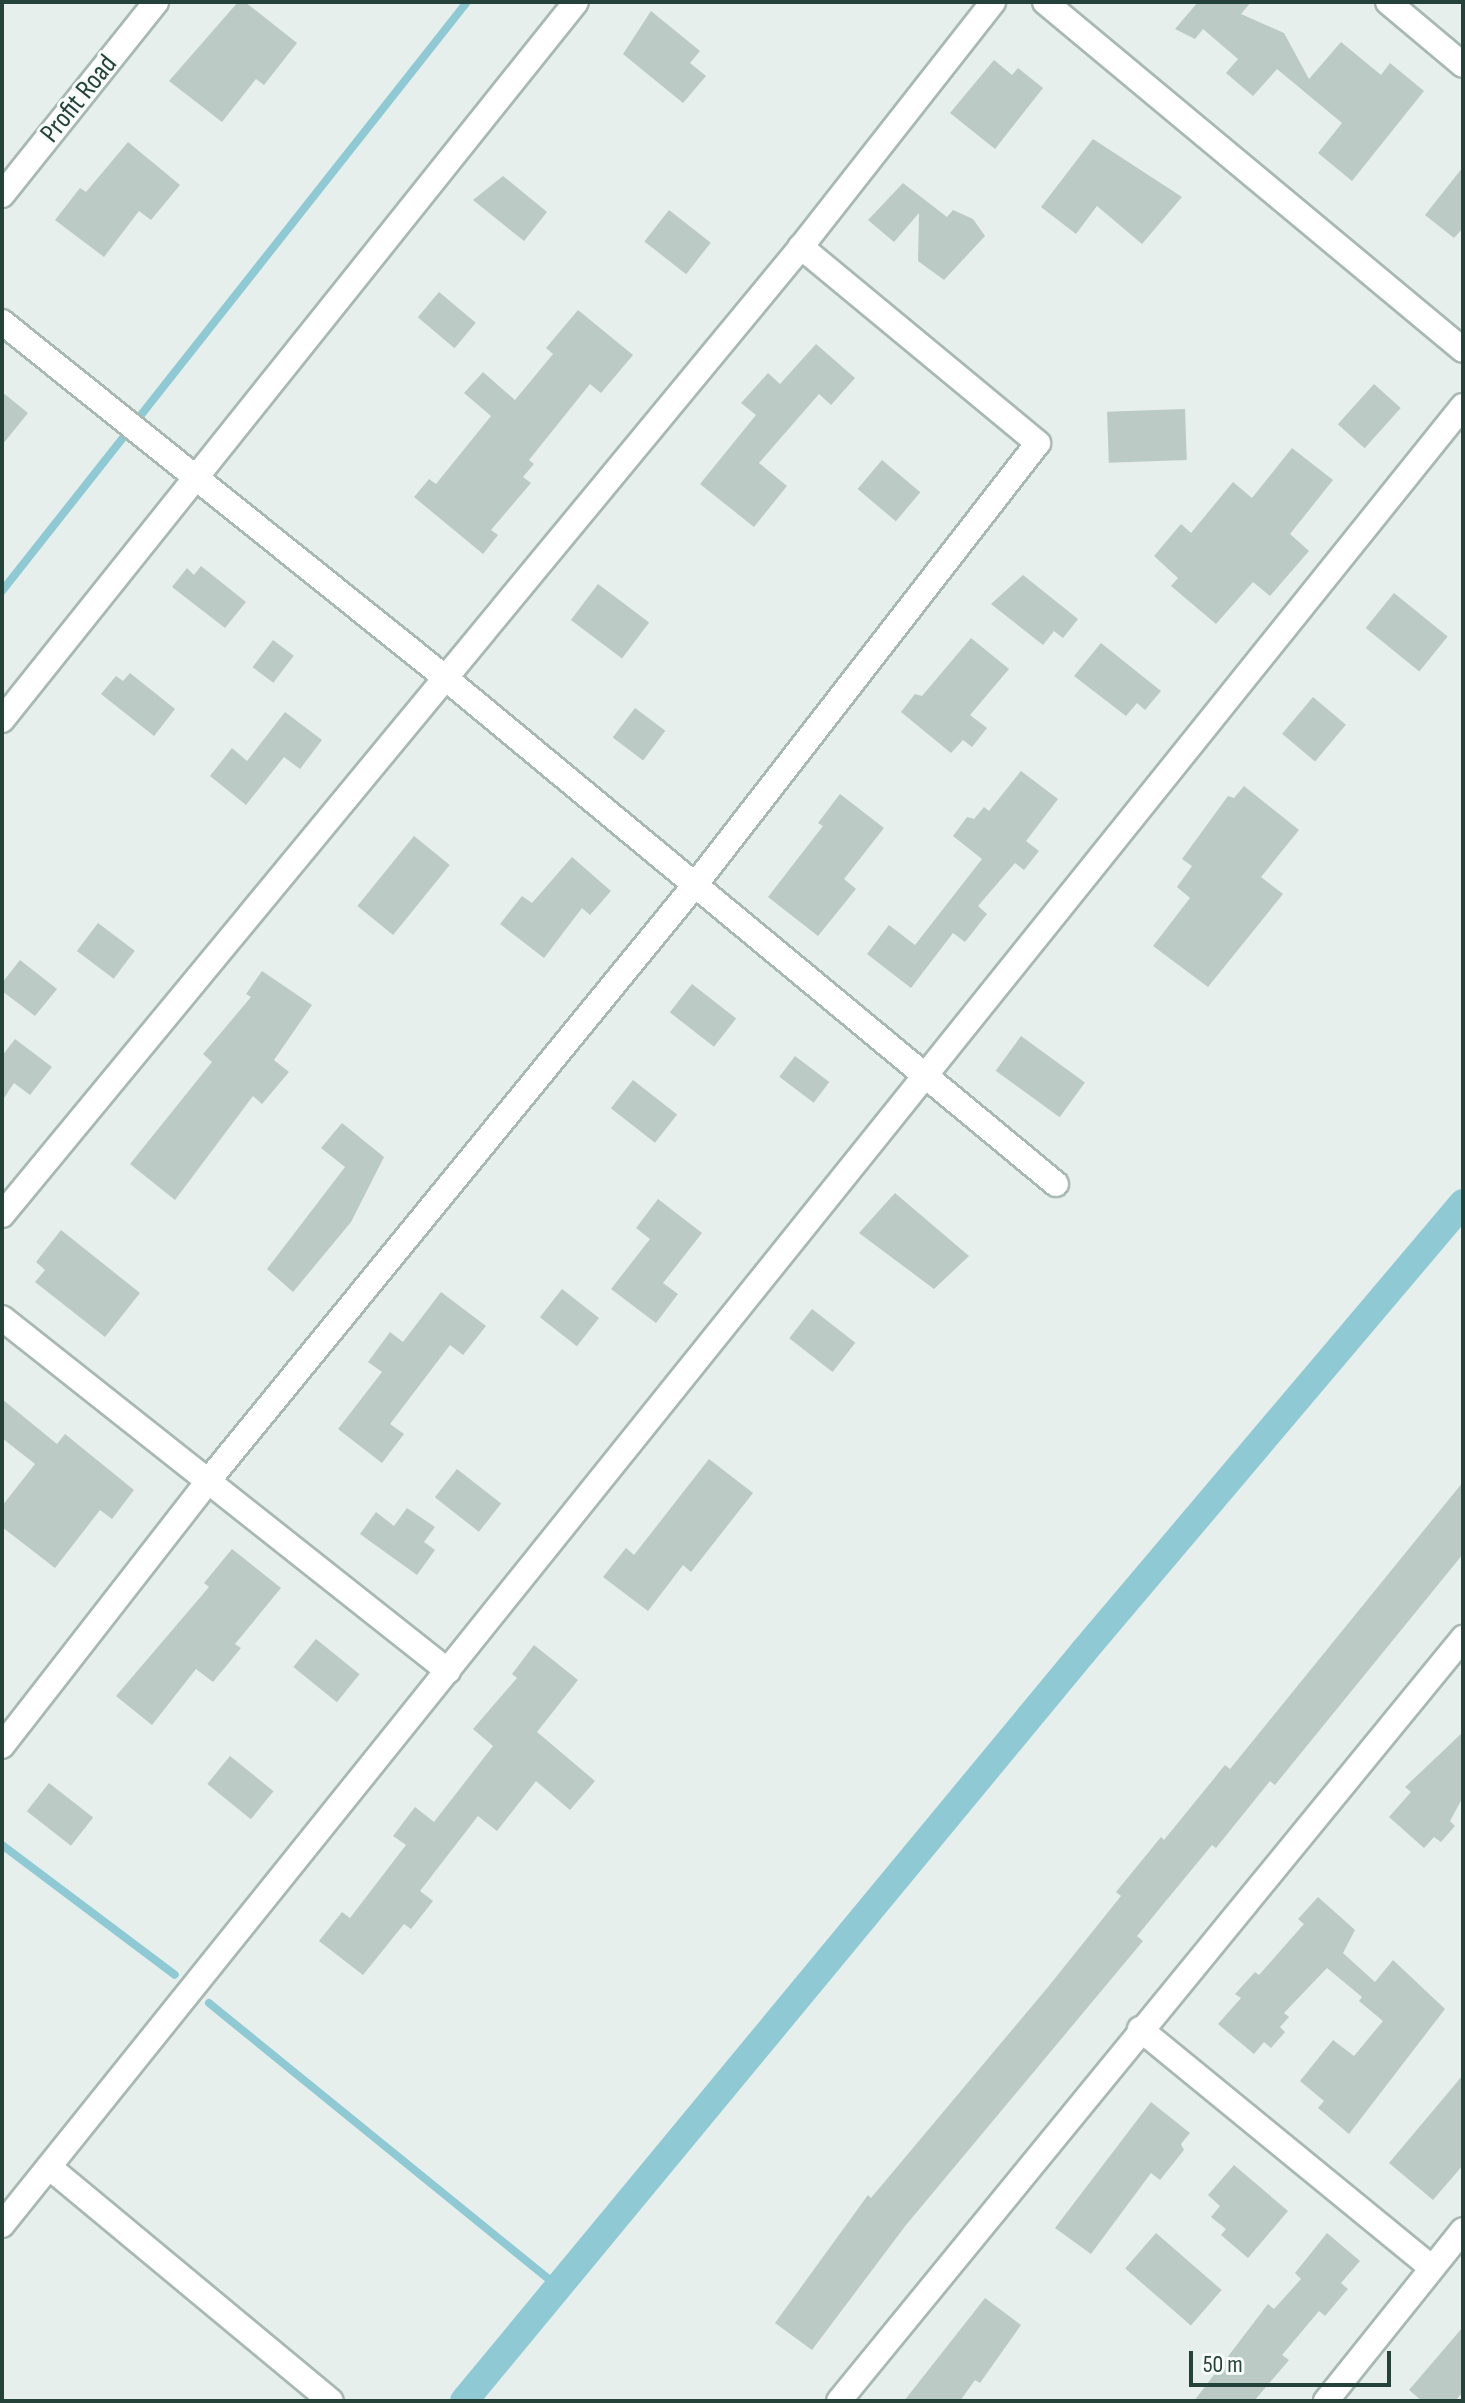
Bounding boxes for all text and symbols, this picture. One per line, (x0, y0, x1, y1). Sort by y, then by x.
street label: Profit Road (34, 48, 124, 150)
scale bar (1193, 2335, 1395, 2385)
text: 50 m (1203, 2350, 1243, 2379)

